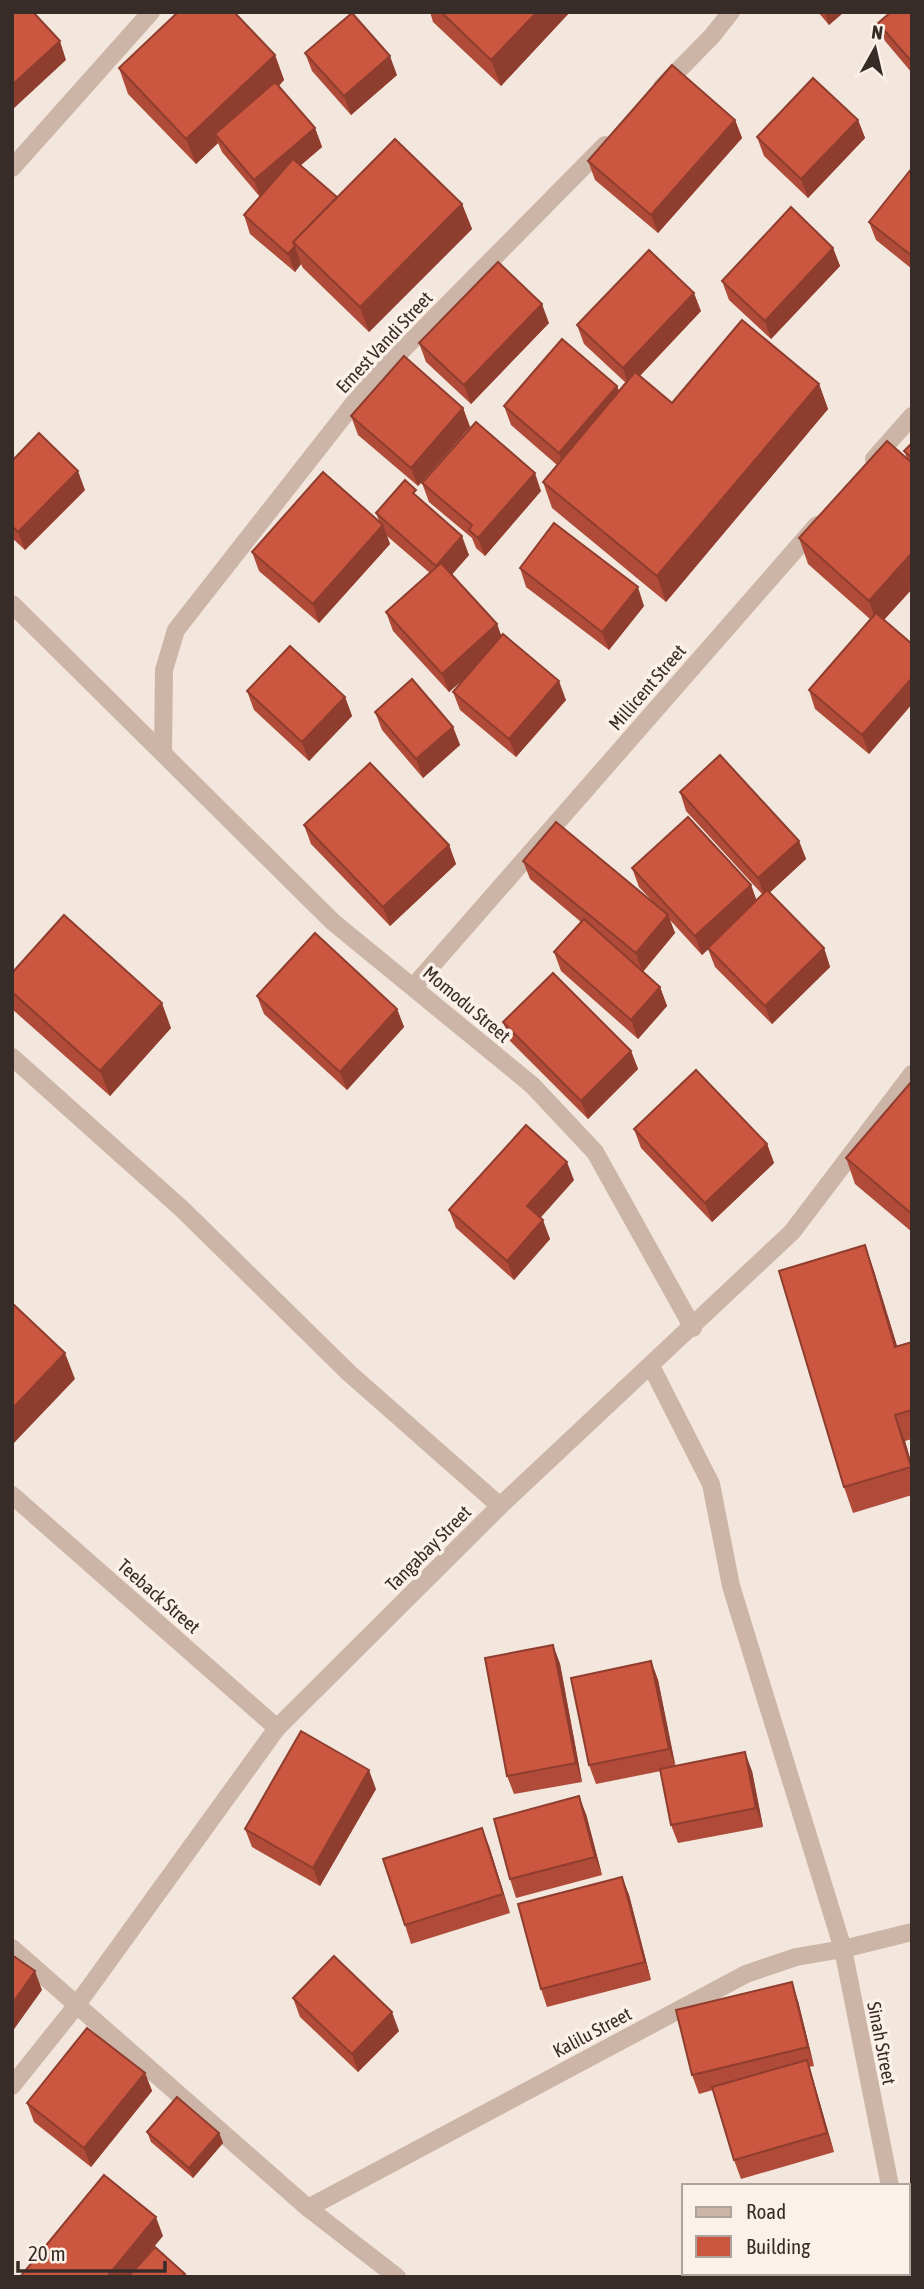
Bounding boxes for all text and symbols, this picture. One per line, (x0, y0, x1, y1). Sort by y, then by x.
north arrow (840, 14, 910, 84)
text: N (870, 20, 884, 44)
street label: Ernest Vandi Street (331, 287, 437, 397)
street label: Millicent Street (604, 640, 690, 734)
street label: Momodu Street (419, 961, 515, 1047)
street label: Tangabay Street (381, 1501, 475, 1595)
street label: Teeback Street (113, 1554, 205, 1638)
street label: Sinah Street (863, 2000, 901, 2086)
street label: Kalilu Street (549, 2002, 635, 2062)
legend (682, 2184, 910, 2275)
text: Road (746, 2199, 786, 2223)
scale bar (18, 2230, 164, 2274)
text: Building (746, 2234, 810, 2258)
text: 20 m (28, 2241, 66, 2265)

